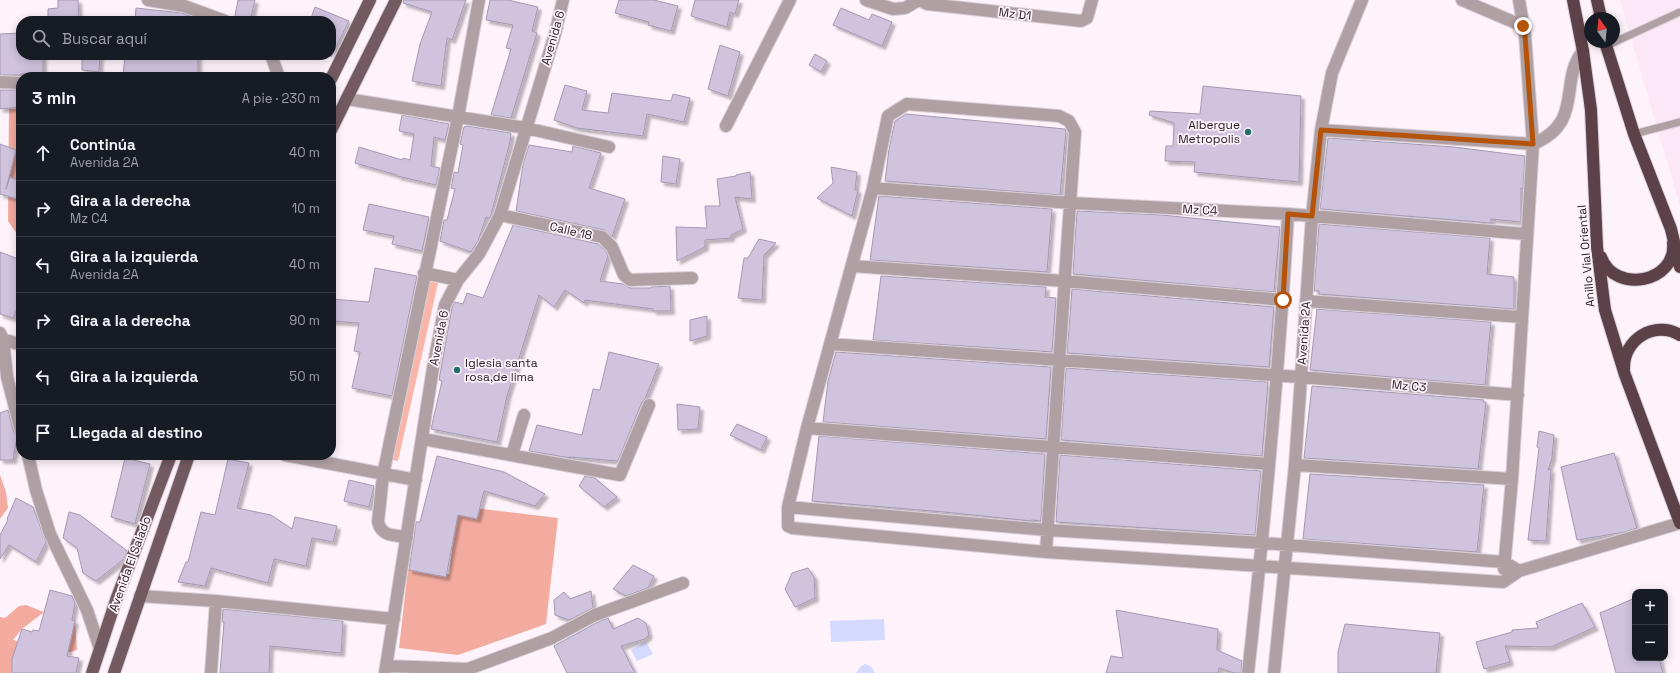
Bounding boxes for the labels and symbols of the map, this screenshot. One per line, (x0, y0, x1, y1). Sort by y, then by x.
street label: Mz D1 (998, 4, 1032, 24)
street label: Avenida 6 (538, 9, 568, 67)
north arrow (1584, 12, 1620, 48)
route end (1514, 17, 1532, 35)
place label: Albergue Metropolis (1178, 117, 1240, 147)
marker: Albergue Metropolis (1243, 127, 1253, 137)
street label: Mz C4 (1182, 201, 1218, 219)
street label: Anillo Vial Oriental (1574, 204, 1598, 308)
street label: Calle 18 (548, 218, 594, 244)
route start (1274, 291, 1292, 309)
street label: Avenida 2A (1294, 300, 1314, 365)
street label: Avenida 6 (426, 309, 452, 367)
place label: Iglesia santa rosa,de lima (465, 355, 538, 385)
marker: Iglesia santa rosa,de lima (452, 365, 462, 375)
street label: Mz C3 (1391, 377, 1427, 395)
street label: Avenida El Salado (105, 514, 155, 614)

